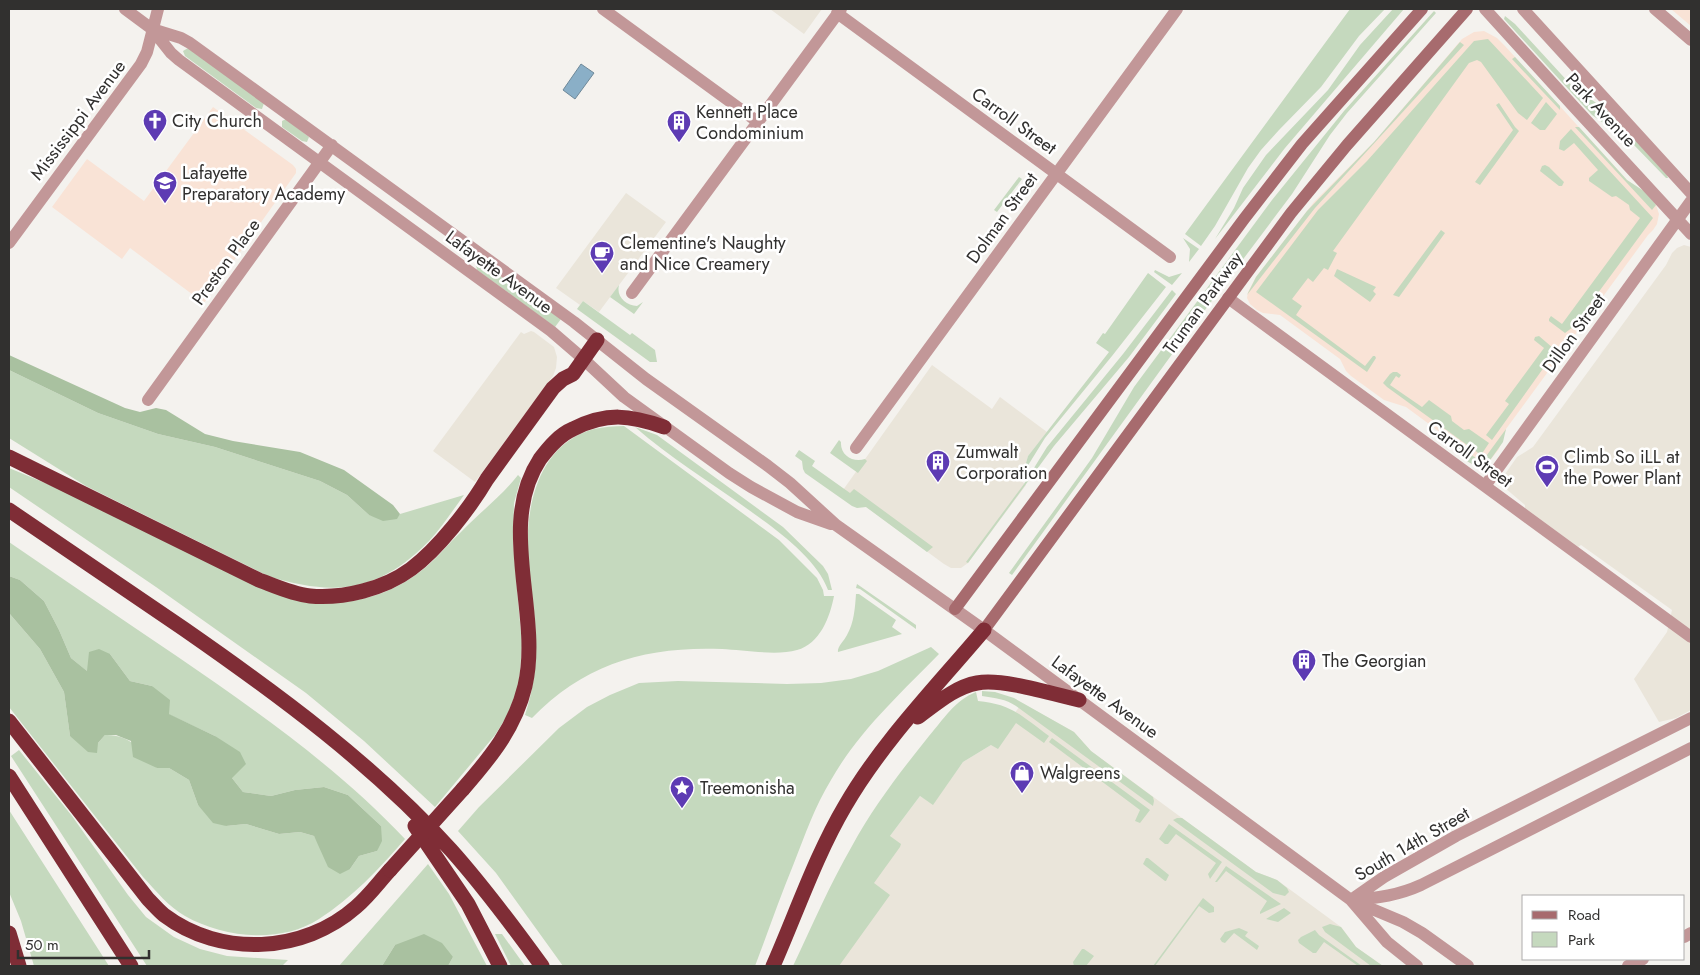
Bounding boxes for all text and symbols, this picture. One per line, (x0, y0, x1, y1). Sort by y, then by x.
street label: Mississippi Avenue (24, 55, 132, 185)
street label: Park Avenue (1560, 67, 1642, 153)
street label: Carroll Street (966, 81, 1062, 161)
place label: Kennett Place Condominium (696, 99, 804, 146)
church icon: City Church (142, 108, 168, 142)
place label: City Church (172, 108, 262, 134)
building icon: Kennett Place Condominium (666, 109, 692, 143)
place label: Lafayette Preparatory Academy (182, 160, 345, 207)
street label: Dolman Street (960, 167, 1044, 269)
school or university icon: Lafayette Preparatory Academy (152, 170, 178, 204)
street label: Preston Place (186, 213, 266, 311)
street label: Lafayette Avenue (440, 224, 558, 320)
place label: Clementine's Naughty and Nice Creamery (620, 230, 786, 277)
cafe icon: Clementine's Naughty and Nice Creamery (589, 240, 615, 274)
street label: Truman Parkway (1157, 246, 1249, 360)
street label: Dillon Street (1536, 287, 1612, 378)
street label: Carroll Street (1422, 414, 1518, 494)
place label: Zumwalt Corporation (956, 439, 1048, 486)
place label: Climb So iLL at the Power Plant (1564, 444, 1681, 491)
building icon: Zumwalt Corporation (925, 449, 951, 483)
sports icon: Climb So iLL at the Power Plant (1534, 454, 1560, 488)
building icon: The Georgian (1291, 648, 1317, 682)
place label: The Georgian (1322, 648, 1427, 674)
street label: Lafayette Avenue (1046, 649, 1164, 745)
shop icon: Walgreens (1009, 760, 1035, 794)
place label: Walgreens (1040, 760, 1120, 786)
place icon: Treemonisha (669, 775, 695, 809)
place label: Treemonisha (700, 775, 795, 801)
street label: South 14th Street (1350, 800, 1475, 888)
legend (1522, 895, 1685, 960)
text: Road (1568, 904, 1600, 926)
scale bar (18, 928, 149, 960)
text: Park (1568, 929, 1595, 951)
text: 50 m (25, 934, 59, 956)

